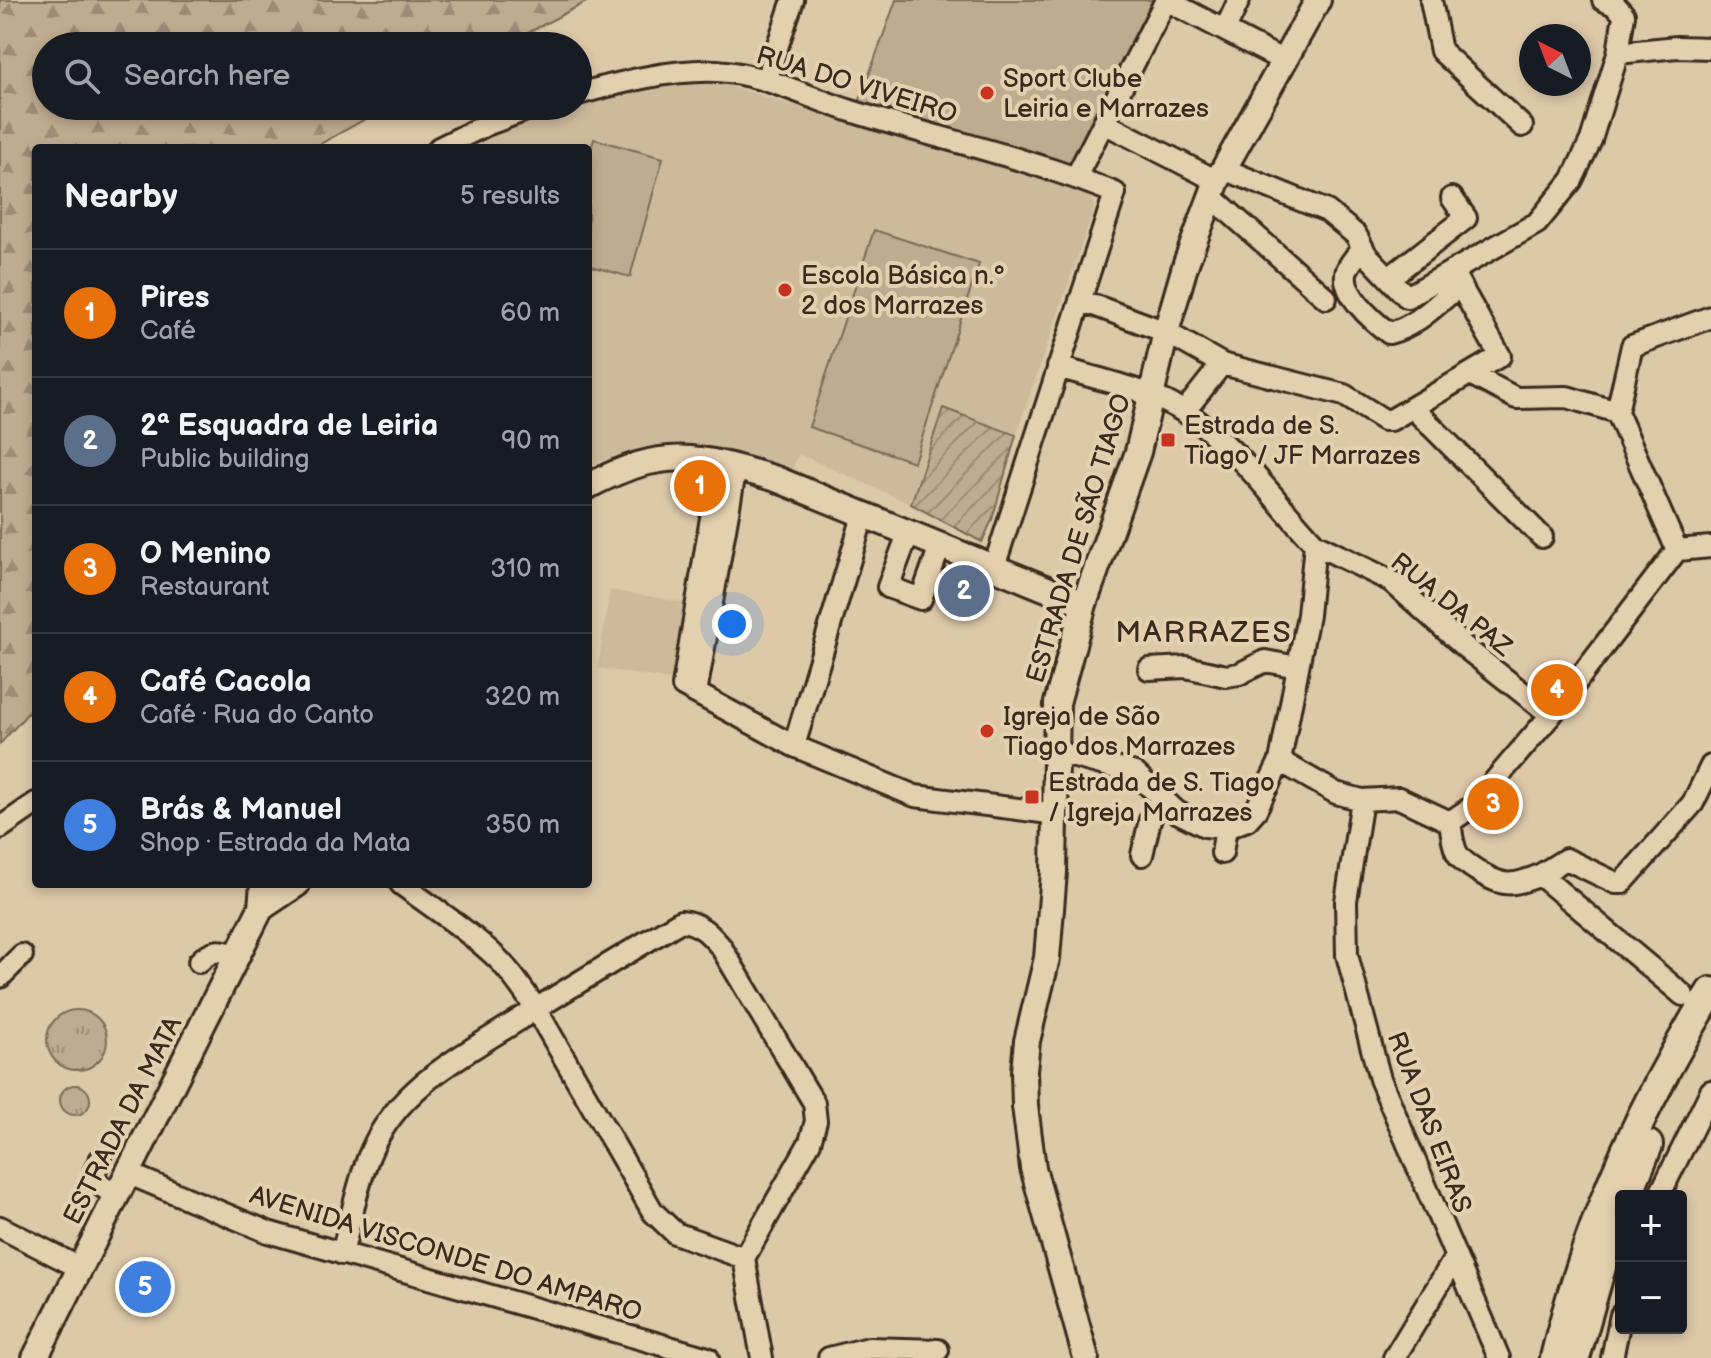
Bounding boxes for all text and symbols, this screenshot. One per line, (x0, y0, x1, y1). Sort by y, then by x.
north arrow (1519, 24, 1591, 96)
search box (32, 32, 592, 120)
street label: RUA DO VIVEIRO (752, 40, 961, 131)
icon: search (60, 54, 104, 98)
text: Search here (124, 58, 290, 94)
place label: Sport Clube Leiria e Marrazes (1003, 64, 1209, 125)
marker: Sport Clube Leiria e Marrazes (978, 84, 996, 102)
text: Nearby (64, 176, 178, 217)
text: 5 results (460, 181, 560, 212)
place label: Escola Básica n.º 2 dos Marrazes (801, 261, 1005, 322)
text: Pires (140, 280, 209, 316)
marker: Escola Básica n.º 2 dos Marrazes (776, 281, 794, 299)
text: 1 (85, 298, 95, 329)
text: 60 m (500, 298, 560, 329)
text: Café (140, 316, 196, 347)
street label: ESTRADA DE SÃO TIAGO (1020, 390, 1138, 687)
text: 2ª Esquadra de Leiria (140, 408, 438, 444)
place label: Estrada de S. Tiago / JF Marrazes (1184, 411, 1421, 472)
text: 2 (82, 426, 98, 457)
text: 90 m (501, 426, 560, 457)
marker: Estrada de S. Tiago / JF Marrazes (1159, 431, 1177, 449)
text: Public building (140, 444, 309, 475)
pin: 1 (674, 456, 726, 516)
text: O Menino (140, 536, 271, 572)
street label: RUA DA PAZ (1384, 547, 1518, 664)
text: 3 (82, 554, 98, 585)
text: 310 m (490, 554, 560, 585)
pin: 2 (938, 561, 990, 621)
text: Restaurant (140, 572, 269, 603)
your location (712, 604, 752, 644)
district label: MARRAZES (1115, 615, 1293, 651)
pin: 4 (1531, 660, 1583, 720)
text: Café Cacola (140, 664, 312, 700)
text: 4 (82, 682, 98, 713)
text: 320 m (485, 682, 560, 713)
text: Café · Rua do Canto (140, 700, 374, 731)
place label: Igreja de São Tiago dos Marrazes (1003, 702, 1235, 763)
marker: Igreja de São Tiago dos Marrazes (978, 722, 996, 740)
place label: Estrada de S. Tiago / Igreja Marrazes (1048, 768, 1275, 829)
pin: 3 (1467, 774, 1519, 834)
marker: Estrada de S. Tiago / Igreja Marrazes (1023, 788, 1041, 806)
text: Brás & Manuel (140, 792, 342, 828)
text: 5 (82, 810, 98, 841)
text: 350 m (485, 810, 560, 841)
text: Shop · Estrada da Mata (140, 828, 411, 859)
street label: ESTRADA DA MATA (58, 1011, 189, 1230)
street label: RUA DAS EIRAS (1380, 1027, 1477, 1218)
street label: AVENIDA VISCONDE DO AMPARO (246, 1180, 645, 1329)
map controls (1615, 1190, 1687, 1334)
button: + (1615, 1190, 1687, 1262)
pin: 5 (119, 1257, 171, 1317)
button: − (1615, 1262, 1687, 1334)

